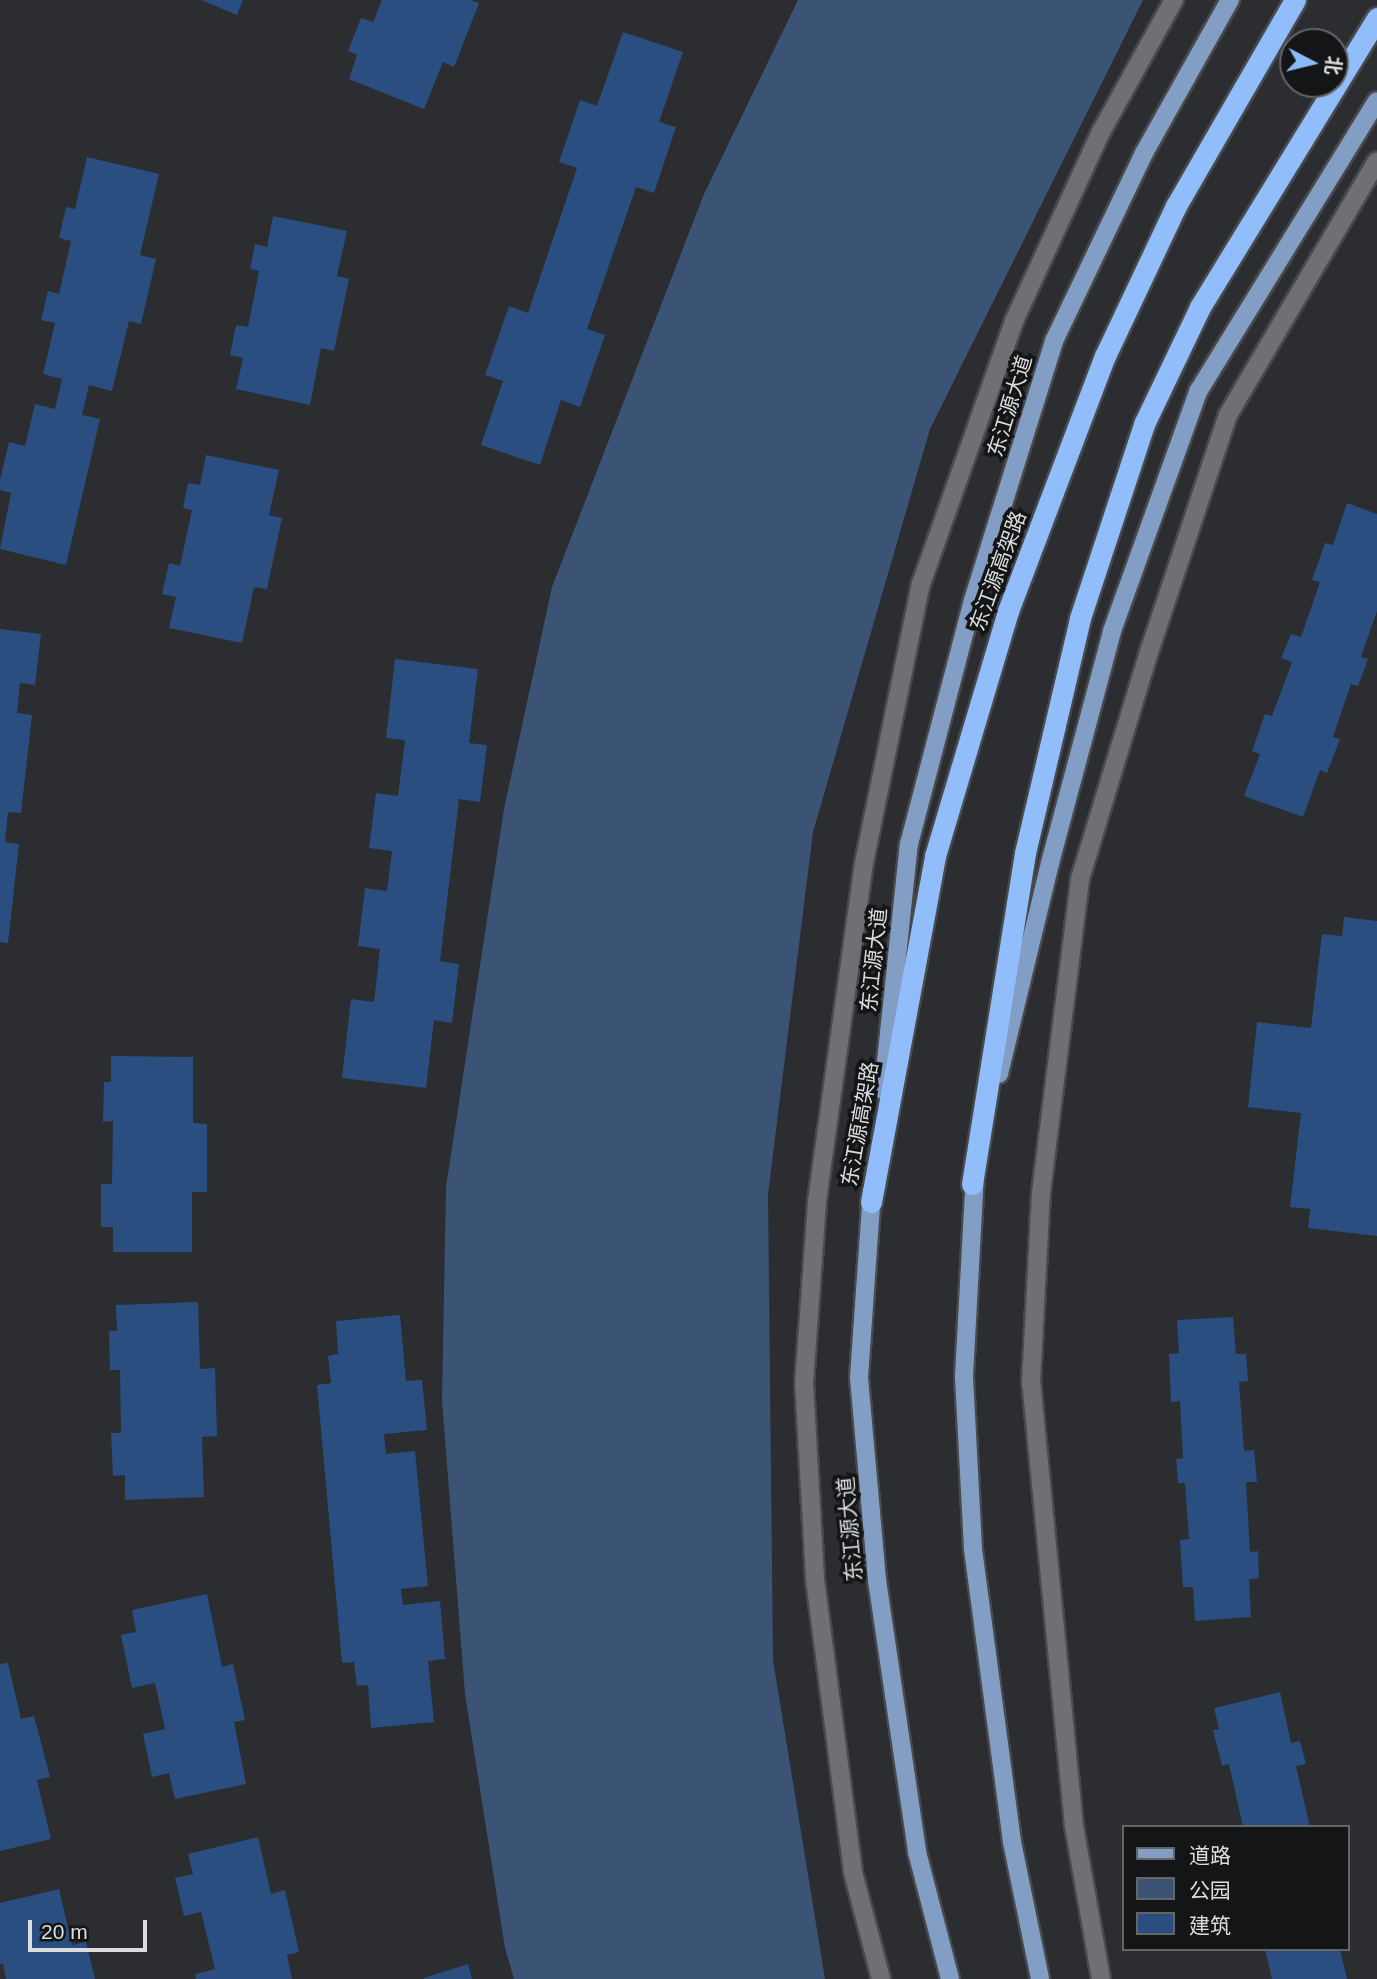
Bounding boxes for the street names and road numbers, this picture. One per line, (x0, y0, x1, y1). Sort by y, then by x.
street label: 东江源大道 (983, 352, 1037, 460)
street label: 东江源高架路 (965, 507, 1031, 635)
street label: 东江源大道 (856, 906, 892, 1014)
street label: 东江源高架路 (837, 1060, 883, 1188)
street label: 东江源大道 (833, 1476, 867, 1582)

